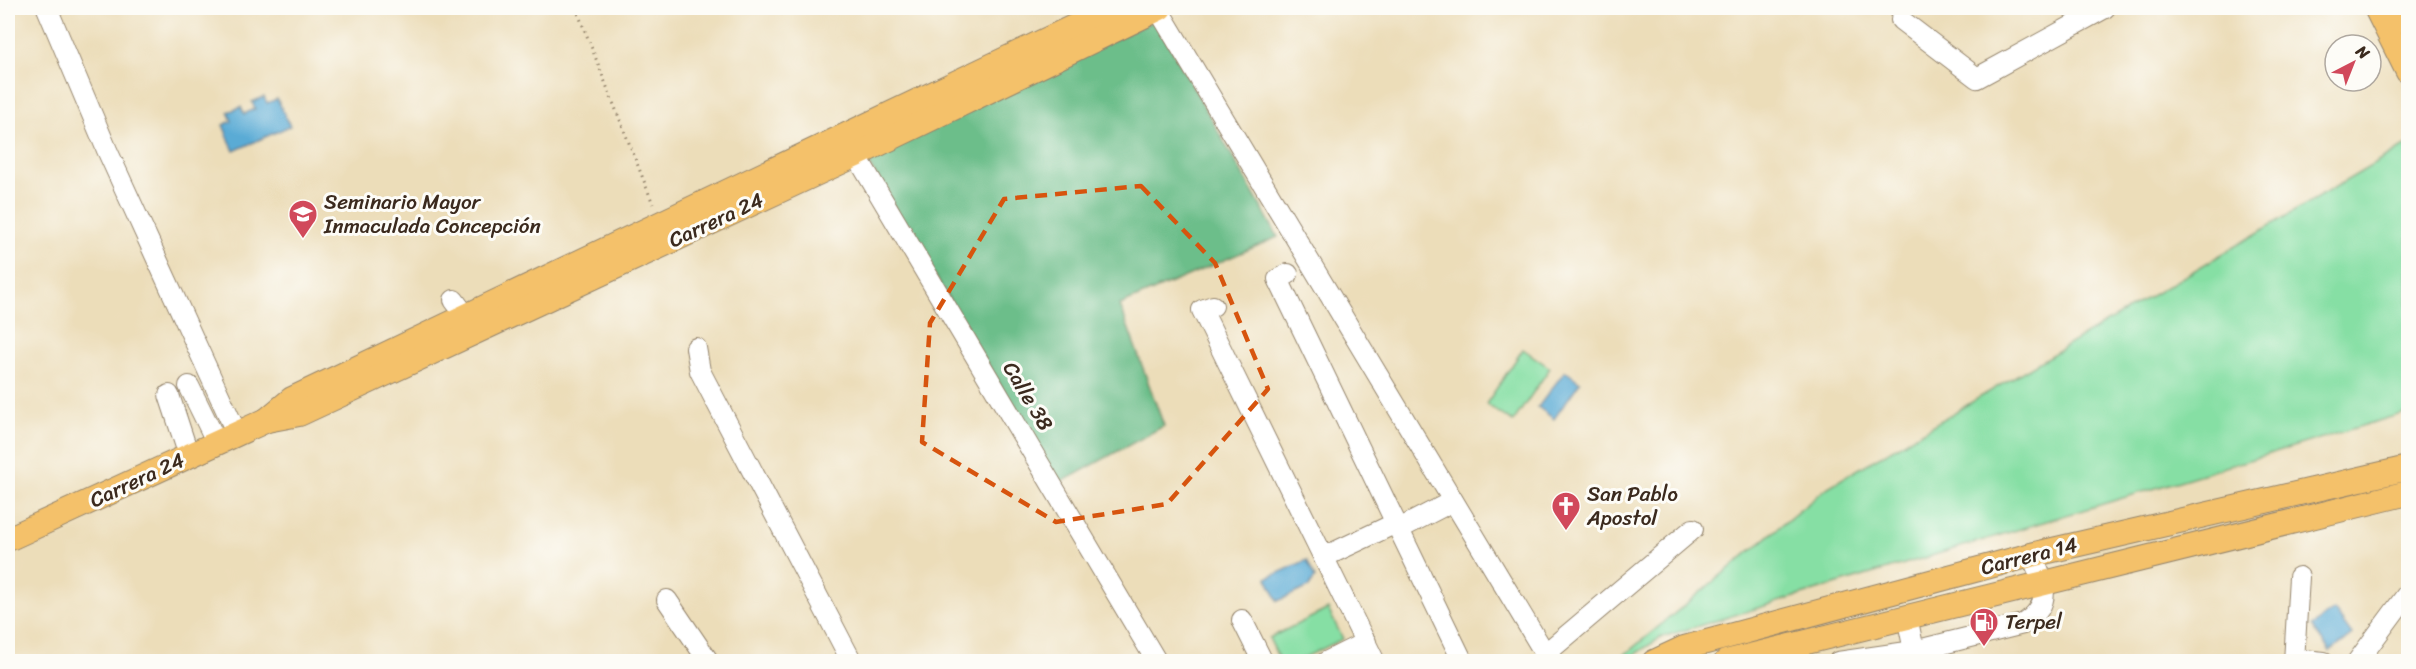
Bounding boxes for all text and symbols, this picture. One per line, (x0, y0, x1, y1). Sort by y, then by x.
north arrow (2323, 33, 2383, 93)
text: N (2348, 37, 2377, 67)
street label: Carrera 24 (662, 181, 770, 259)
place label: Seminario Mayor Inmaculada Concepción (323, 183, 541, 245)
school or university icon: Seminario Mayor Inmaculada Concepción (287, 198, 319, 240)
street label: Calle 38 (992, 354, 1064, 439)
street label: Carrera 24 (83, 441, 191, 519)
place label: San Pablo Apostol (1586, 475, 1678, 537)
church icon: San Pablo Apostol (1550, 490, 1582, 532)
street label: Carrera 14 (1977, 526, 2081, 586)
place label: Terpel (2005, 603, 2063, 641)
fuel station icon: Terpel (1968, 606, 2000, 648)

